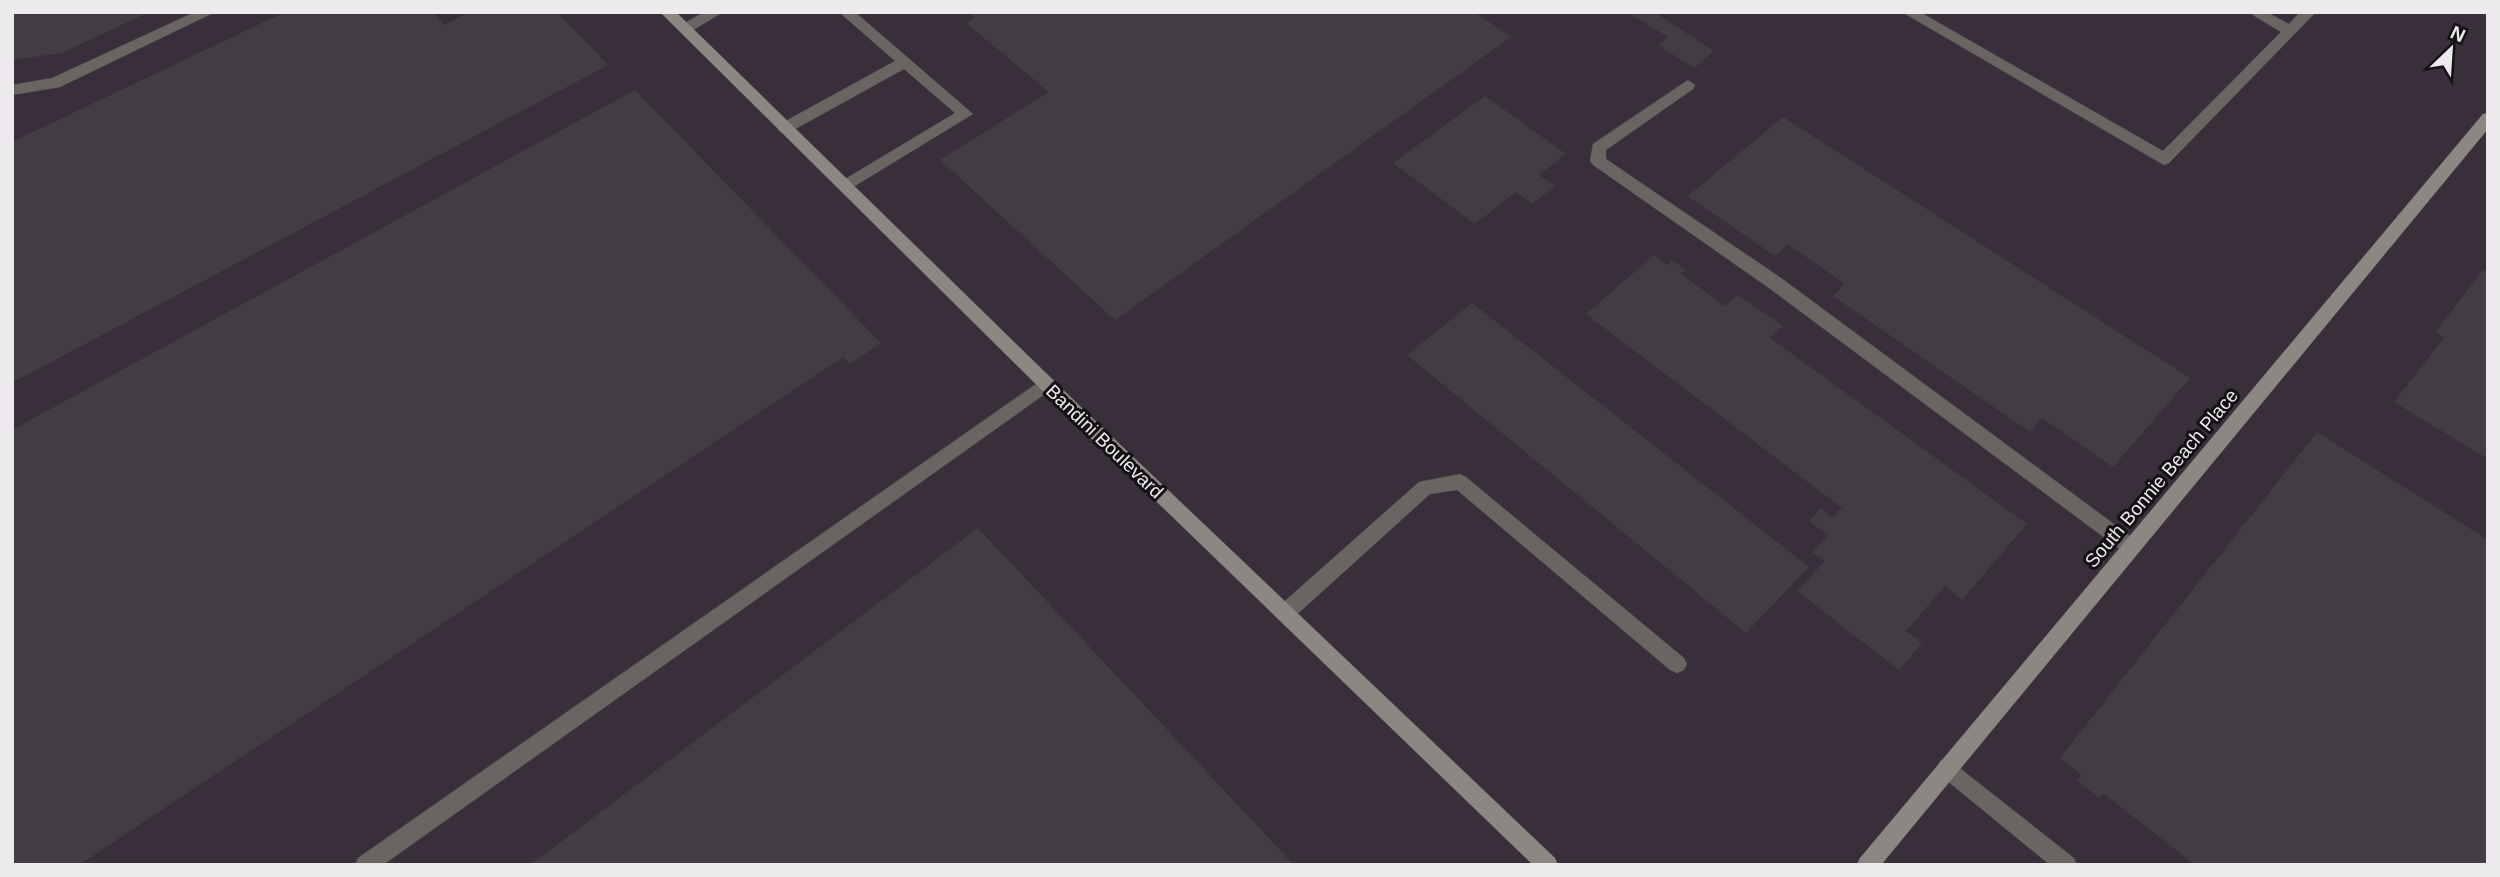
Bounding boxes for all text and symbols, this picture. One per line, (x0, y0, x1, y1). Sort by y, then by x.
north arrow (2416, 14, 2486, 84)
text: N (2447, 22, 2469, 46)
street label: Bandini Boulevard (1042, 380, 1167, 502)
street label: South Bonnie Beach Place (2081, 385, 2242, 572)

